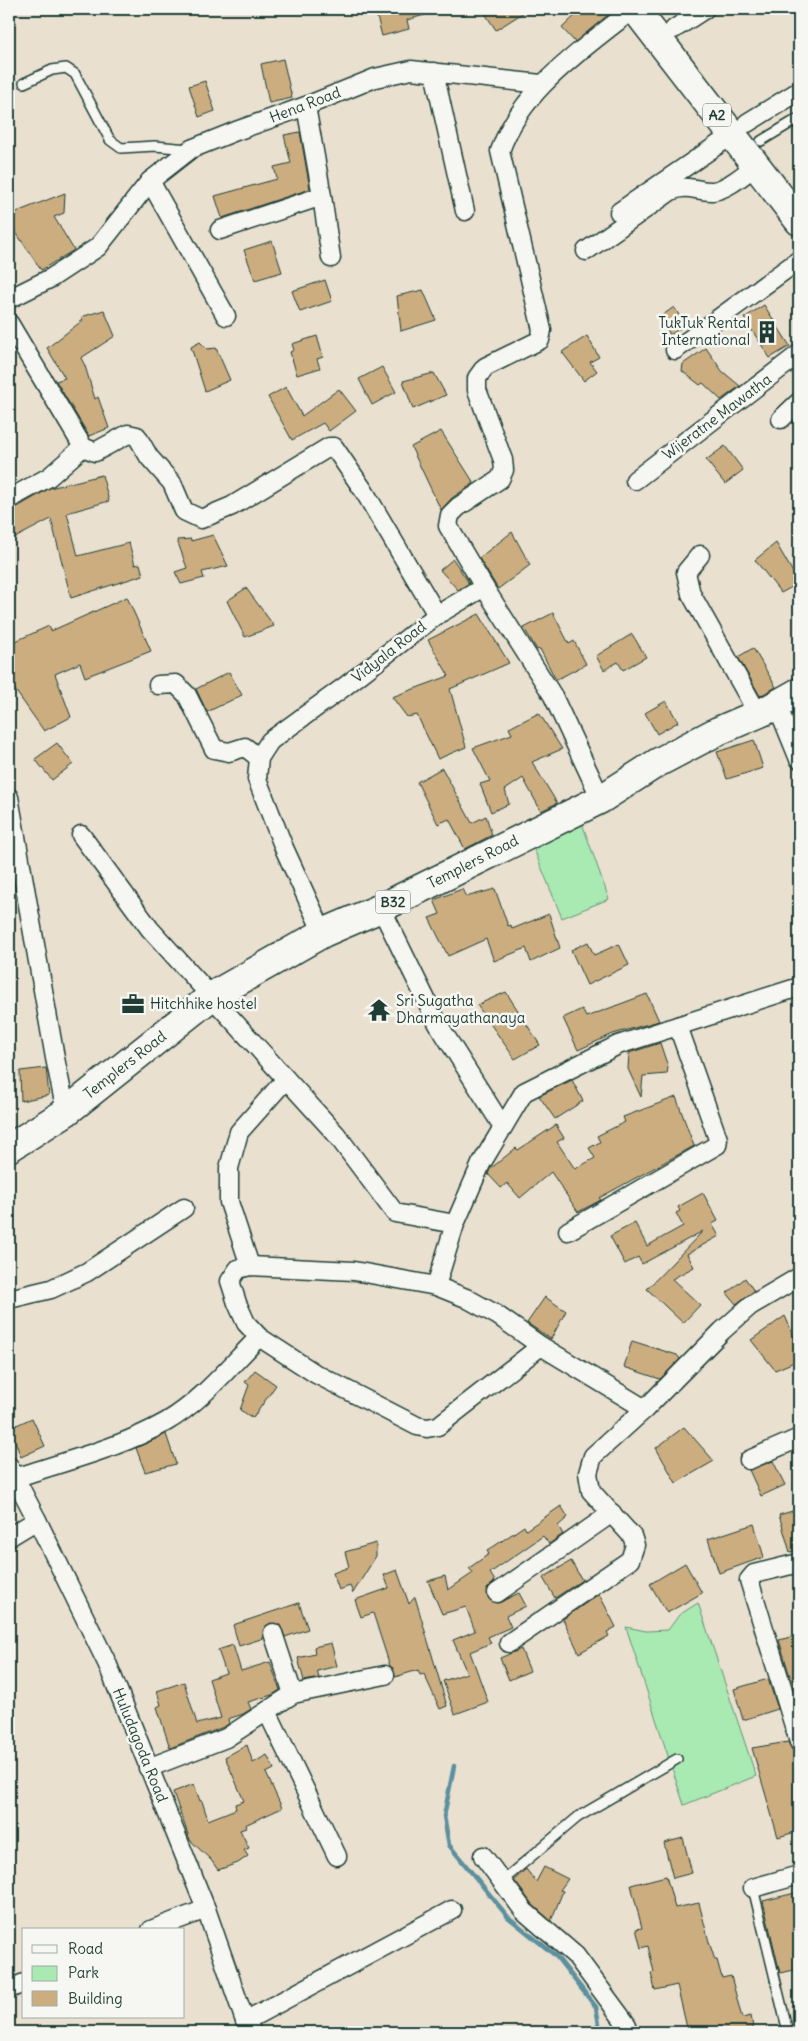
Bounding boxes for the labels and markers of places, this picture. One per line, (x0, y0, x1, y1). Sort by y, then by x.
place label: TukTuk Rental International (658, 313, 750, 349)
building icon: TukTuk Rental International (754, 319, 780, 345)
office icon: Hitchhike hostel (120, 991, 146, 1017)
place label: Sri Sugatha Dharmayathanaya (396, 991, 526, 1027)
place label: Hitchhike hostel (150, 994, 257, 1013)
temple icon: Sri Sugatha Dharmayathanaya (366, 997, 392, 1023)

